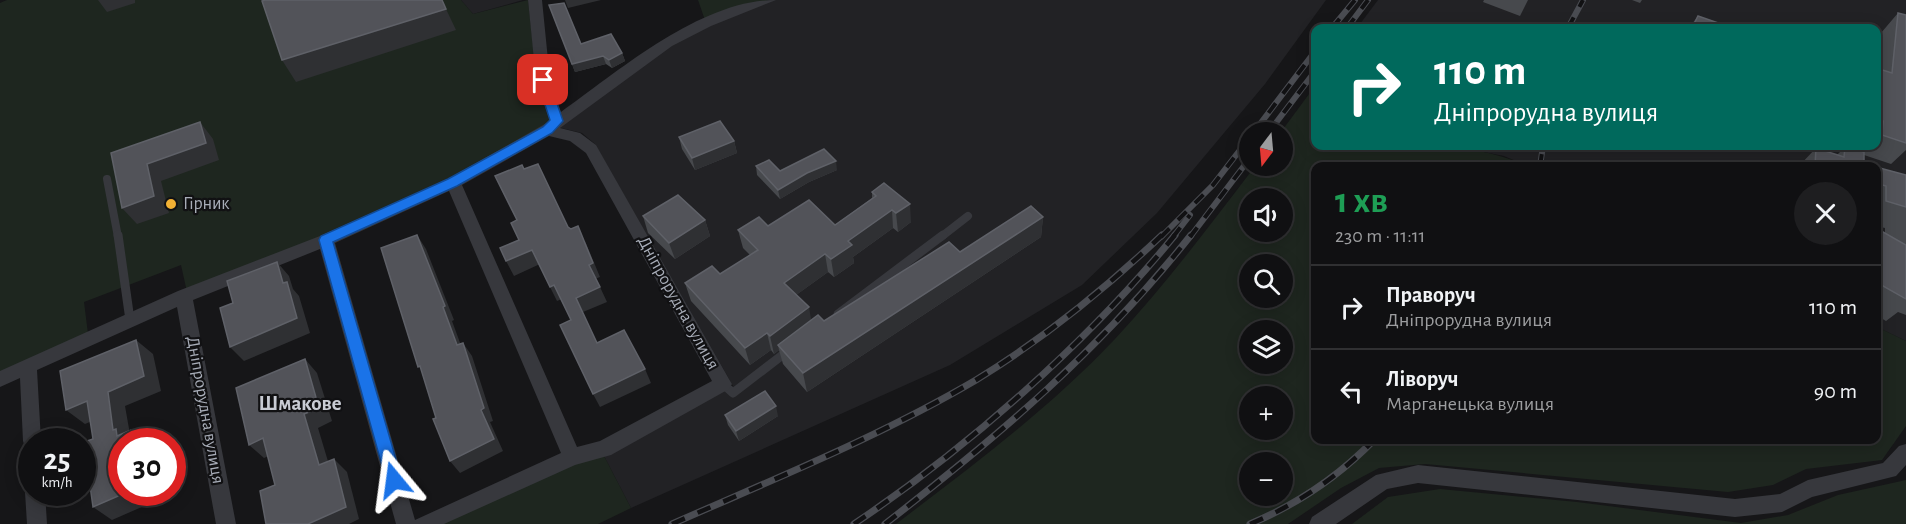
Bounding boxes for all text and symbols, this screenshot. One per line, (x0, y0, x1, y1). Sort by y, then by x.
icon: right (1335, 48, 1413, 126)
text: 110 m (1434, 50, 1526, 92)
pin (517, 54, 568, 105)
icon: arrive (526, 63, 559, 96)
text: Дніпрорудна вулиця (1434, 99, 1658, 126)
north arrow (1239, 122, 1293, 176)
map controls (1239, 122, 1293, 506)
button: close (1794, 182, 1857, 245)
text: 1 хв (1335, 183, 1388, 219)
button: sound (1239, 188, 1293, 242)
place label: Гірник (183, 195, 230, 213)
marker: Гірник (164, 197, 178, 211)
text: 230 m · 11:11 (1335, 226, 1425, 246)
street label: Дніпрорудна вулиця (634, 233, 722, 373)
button: search (1239, 254, 1293, 308)
text: Праворуч (1386, 284, 1476, 306)
icon: right (1335, 291, 1368, 324)
text: 110 m (1809, 296, 1857, 318)
text: Дніпрорудна вулиця (1386, 310, 1552, 330)
button: layers (1239, 320, 1293, 374)
street label: Дніпрорудна вулиця (183, 335, 227, 485)
text: Ліворуч (1386, 368, 1459, 390)
icon: left (1335, 375, 1368, 408)
text: 90 m (1814, 380, 1857, 402)
button: + (1239, 386, 1293, 440)
district label: Шмакове (258, 393, 342, 414)
text: Марганецька вулиця (1386, 394, 1554, 414)
speed limit sign: 30 (108, 428, 186, 506)
text: 25 (43, 445, 71, 475)
position arrow (362, 448, 426, 512)
button: − (1239, 452, 1293, 506)
text: km/h (42, 475, 72, 490)

